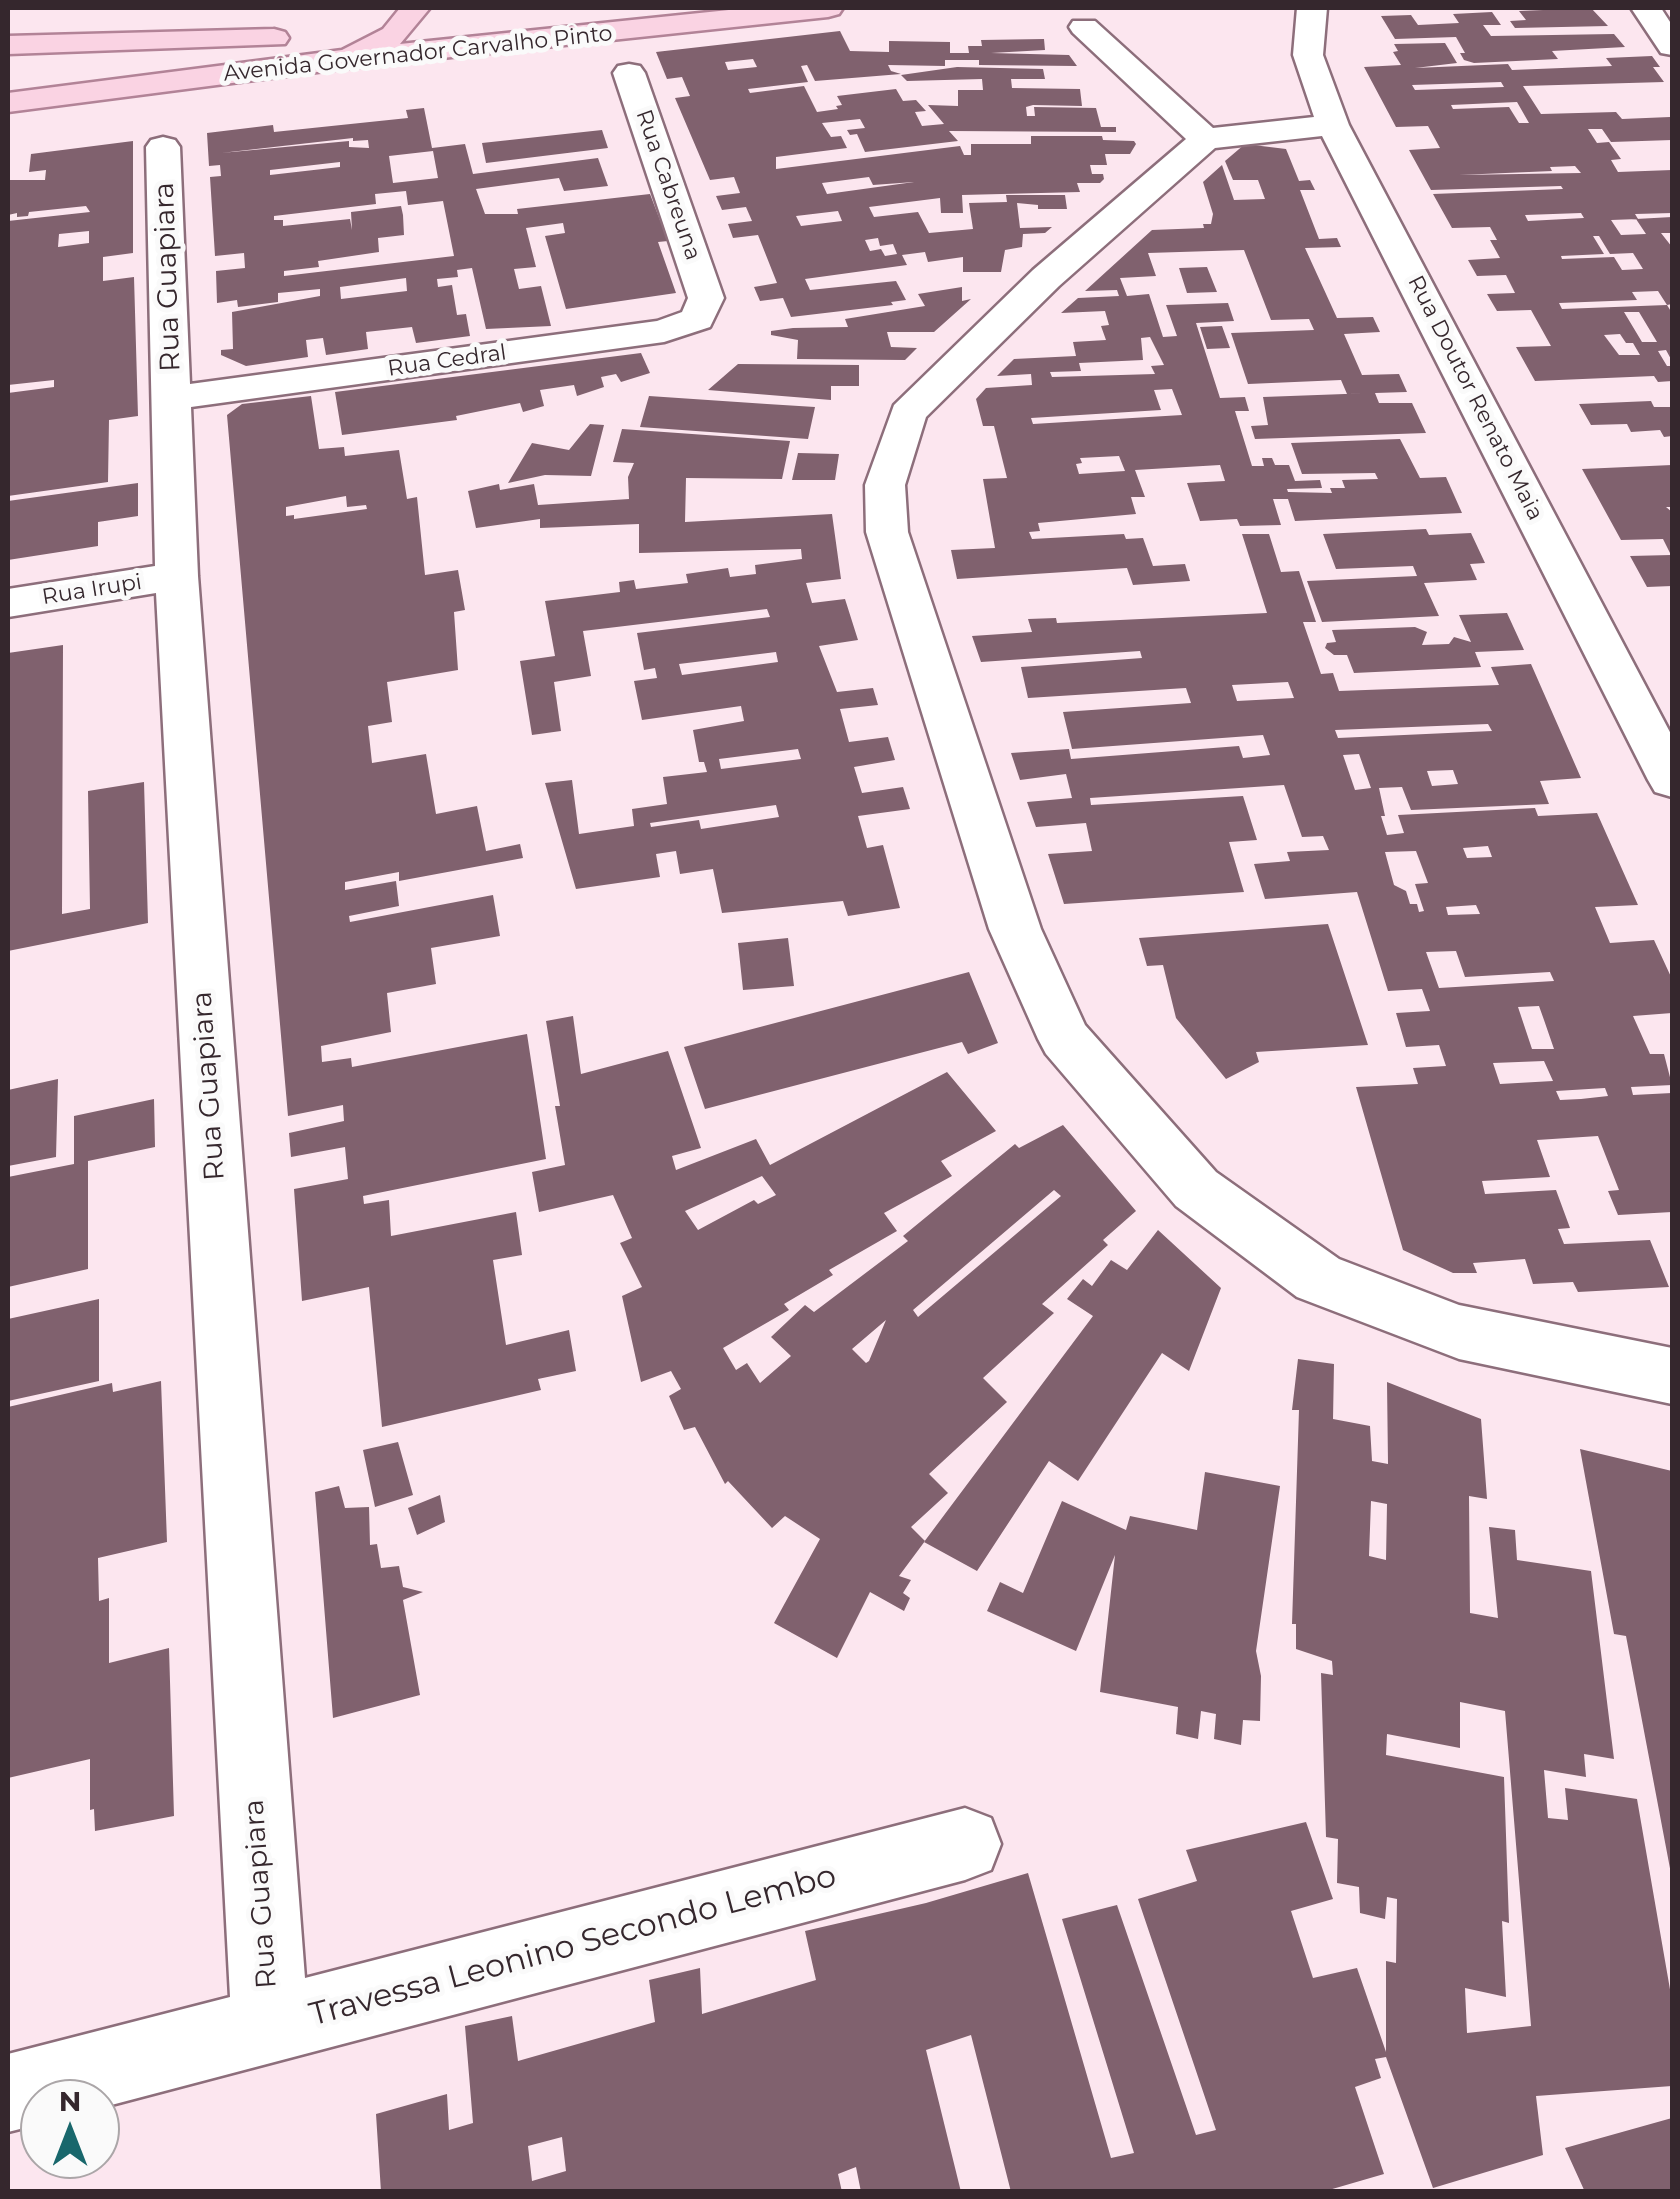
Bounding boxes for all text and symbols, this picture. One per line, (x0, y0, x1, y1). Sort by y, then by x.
street label: Avenida Governador Carvalho Pinto (222, 20, 614, 88)
street label: Rua Cabreuna (630, 106, 706, 264)
street label: Rua Guapiara (148, 182, 188, 372)
street label: Rua Doutor Renato Maia (1402, 271, 1548, 525)
street label: Rua Cedral (386, 340, 508, 382)
street label: Rua Irupi (40, 569, 144, 611)
street label: Rua Guapiara (186, 990, 232, 1182)
street label: Rua Guapiara (238, 1798, 284, 1990)
street label: Travessa Leonino Secondo Lembo (306, 1857, 840, 2035)
north arrow (20, 2079, 120, 2179)
text: N (59, 2084, 81, 2118)

